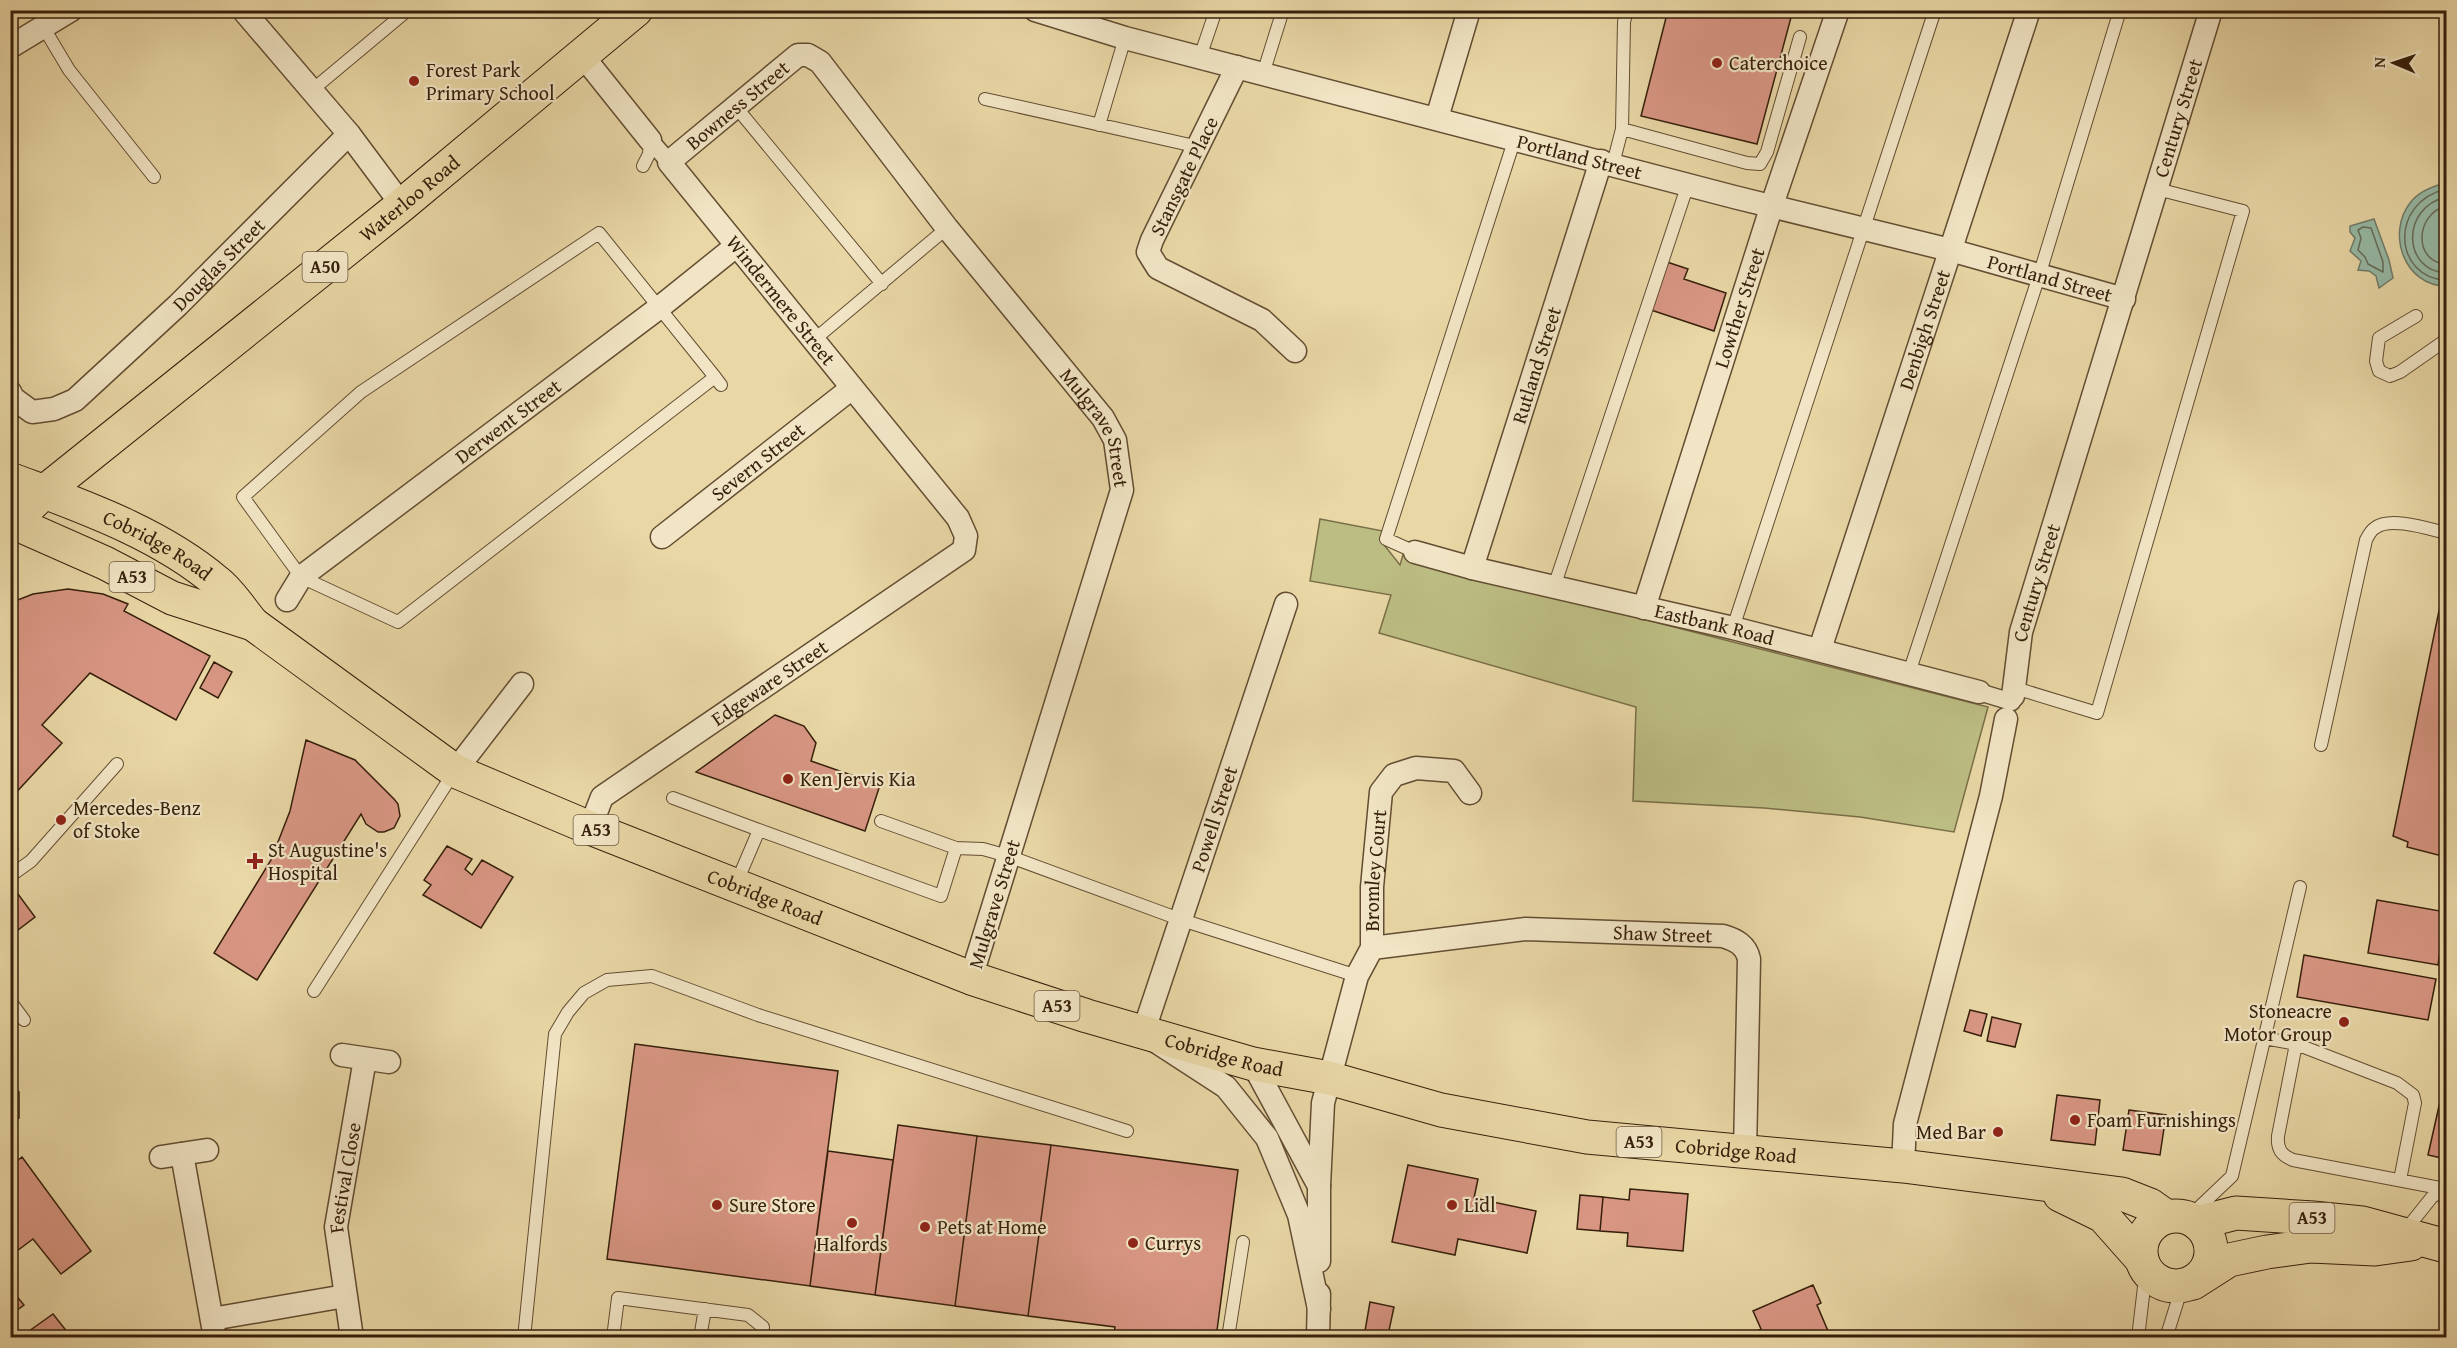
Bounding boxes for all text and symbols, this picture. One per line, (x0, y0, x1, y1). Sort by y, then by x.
north arrow (2364, 33, 2424, 93)
place label: Caterchoice (1729, 48, 1828, 77)
street label: Bowness Street (679, 53, 795, 156)
place label: Forest Park Primary School (426, 55, 555, 107)
street label: Century Street (2146, 55, 2209, 181)
marker: Caterchoice (1710, 56, 1724, 70)
text: N (2367, 56, 2391, 68)
marker: Forest Park Primary School (407, 74, 421, 88)
street label: Stansgate Place (1142, 111, 1225, 240)
street label: Portland Street (1514, 126, 1645, 186)
street label: Waterloo Road (353, 148, 466, 248)
street label: Douglas Street (165, 211, 271, 317)
street label: Windermere Street (720, 228, 843, 371)
street label: Lowther Street (1706, 244, 1772, 372)
street label: Portland Street (1984, 246, 2116, 309)
road number: A50 (302, 252, 348, 282)
street label: Denbigh Street (1891, 266, 1957, 393)
street label: Rutland Street (1504, 303, 1568, 427)
street label: Mulgrave Street (1053, 361, 1136, 489)
street label: Derwent Street (449, 371, 567, 470)
street label: Severn Street (704, 415, 811, 507)
street label: Cobridge Road (99, 502, 219, 587)
street label: Century Street (2005, 520, 2067, 643)
road number: A53 (110, 562, 154, 592)
street label: Eastbank Road (1652, 595, 1778, 652)
street label: Edgeware Street (705, 632, 834, 733)
street label: Powell Street (1183, 762, 1244, 876)
place label: Ken Jervis Kia (800, 764, 916, 793)
marker: Ken Jervis Kia (781, 772, 795, 786)
place label: Mercedes-Benz of Stoke (73, 793, 201, 845)
street label: Bromley Court (1357, 808, 1393, 932)
marker: Mercedes-Benz of Stoke (54, 813, 68, 827)
road number: A53 (574, 815, 618, 845)
place label: St Augustine's Hospital (268, 835, 387, 887)
street label: Mulgrave Street (960, 836, 1027, 972)
marker: St Augustine's Hospital (246, 852, 264, 870)
street label: Cobridge Road (703, 861, 827, 932)
street label: Shaw Street (1613, 917, 1713, 950)
road number: A53 (1034, 991, 1080, 1021)
place label: Stoneacre Motor Group (2224, 996, 2332, 1048)
marker: Stoneacre Motor Group (2337, 1015, 2351, 1029)
street label: Cobridge Road (1162, 1024, 1286, 1083)
place label: Foam Furnishings (2087, 1105, 2236, 1134)
marker: Foam Furnishings (2068, 1113, 2082, 1127)
place label: Med Bar (1916, 1117, 1986, 1146)
street label: Festival Close (321, 1120, 368, 1235)
marker: Med Bar (1991, 1125, 2005, 1139)
road number: A53 (1616, 1127, 1662, 1157)
street label: Cobridge Road (1674, 1130, 1798, 1170)
place label: Sure Store (729, 1190, 816, 1219)
place label: Lidl (1464, 1190, 1496, 1219)
marker: Sure Store (710, 1198, 724, 1212)
marker: Lidl (1445, 1198, 1459, 1212)
road number: A53 (2290, 1203, 2334, 1233)
place label: Pets at Home (937, 1212, 1047, 1241)
marker: Halfords (845, 1216, 859, 1230)
marker: Pets at Home (918, 1220, 932, 1234)
place label: Currys (1145, 1228, 1201, 1257)
place label: Halfords (816, 1229, 888, 1258)
marker: Currys (1126, 1236, 1140, 1250)

